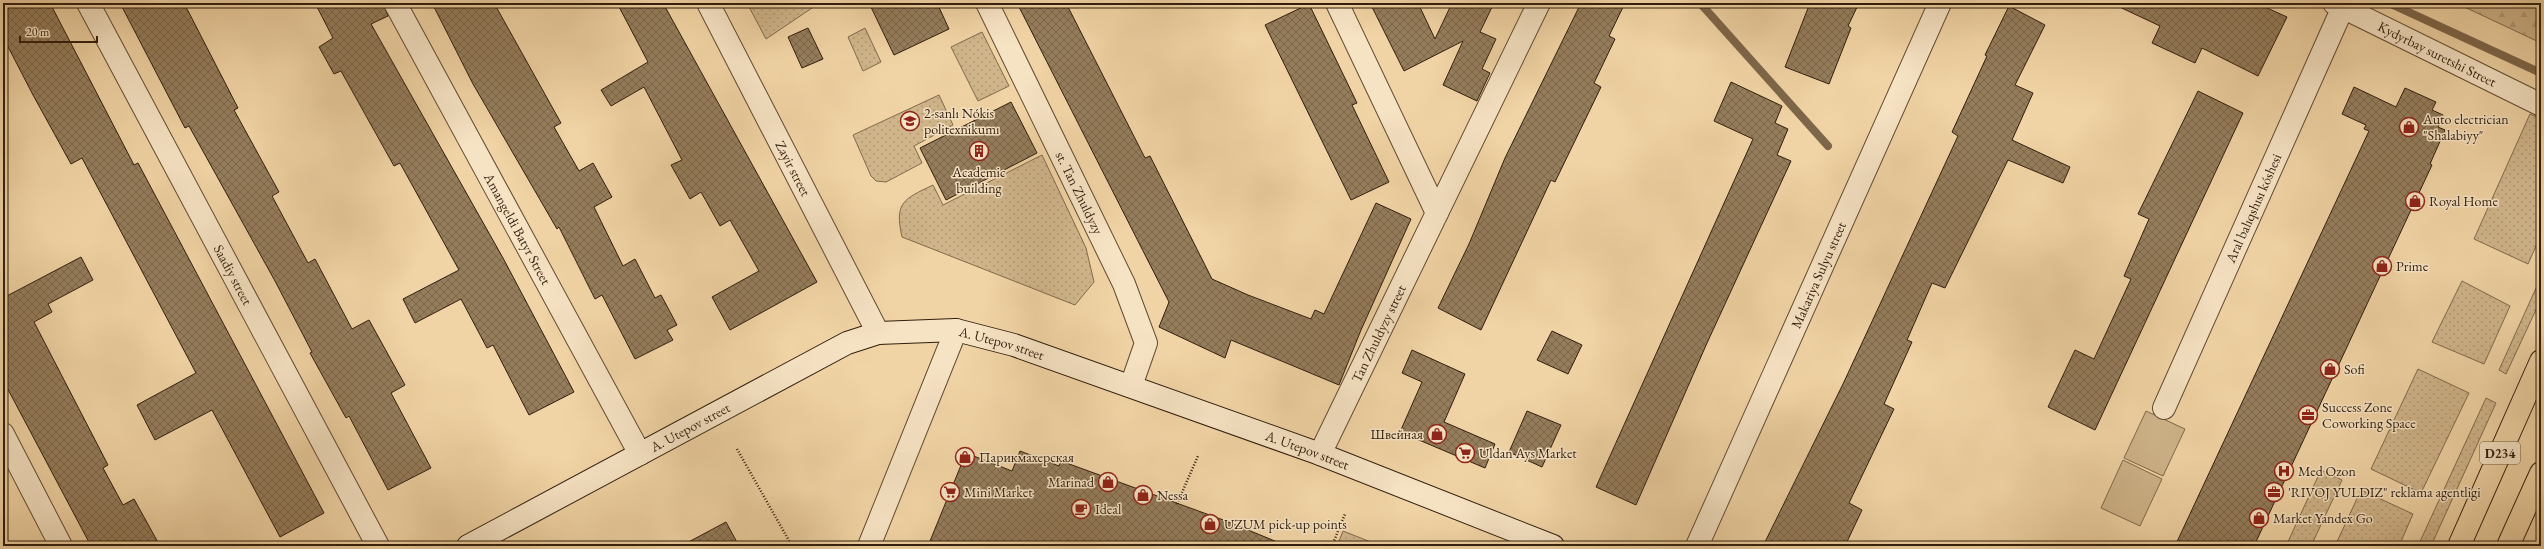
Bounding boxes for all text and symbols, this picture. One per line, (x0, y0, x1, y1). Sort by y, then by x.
street label: Kydyrbay suretshi Street (2375, 17, 2500, 91)
scale bar (20, 18, 97, 44)
text: 20 m (26, 24, 50, 40)
place label: 2-sanlı Nókis politexnikumı (924, 104, 1000, 138)
school or university icon: 2-sanlı Nókis politexnikumı (899, 110, 921, 132)
place label: Auto electrician "Shalabiyy" (2422, 110, 2509, 144)
shop icon: Auto electrician "Shalabiyy" (2398, 116, 2420, 138)
street label: Zayir street (771, 138, 815, 200)
building icon: Academic building (968, 140, 990, 162)
street label: st. Tan Zhuldyzy (1052, 148, 1108, 238)
street label: Aral balıqshısı kóshesi (2221, 150, 2286, 266)
place label: Academic building (951, 163, 1006, 197)
street label: Amangeldi Batyr Street (480, 169, 556, 288)
shop icon: Royal Home (2404, 190, 2426, 212)
place label: Royal Home (2429, 192, 2498, 210)
street label: Makariya Sulyu street (1787, 218, 1850, 331)
street label: Saadiy street (210, 241, 257, 309)
shop icon: Prime (2371, 255, 2393, 277)
place label: Prime (2396, 257, 2429, 275)
street label: Tan Zhuldyzy street (1347, 281, 1410, 385)
street label: A. Utepov street (956, 322, 1047, 364)
shop icon: Sofi (2319, 358, 2341, 380)
place label: Sofi (2344, 360, 2365, 378)
street label: A. Utepov street (646, 398, 734, 456)
place label: Success Zone Coworking Space (2322, 398, 2416, 432)
office icon: Success Zone Coworking Space (2297, 404, 2319, 426)
shop icon: Швейная (1426, 423, 1448, 445)
place label: Швейная (1371, 425, 1423, 443)
street label: A. Utepov street (1262, 426, 1352, 474)
supermarket icon: Uldan Ays Market (1454, 442, 1476, 464)
road number: D234 (2480, 442, 2520, 464)
place label: Uldan Ays Market (1479, 444, 1577, 462)
shop icon: Парикмахерская (954, 446, 976, 468)
place label: Парикмахерская (979, 448, 1074, 466)
hospital icon: Med Ozon (2273, 460, 2295, 482)
place label: Med Ozon (2298, 462, 2356, 480)
shop icon: Marinad (1097, 471, 1119, 493)
place label: Marinad (1048, 473, 1095, 491)
supermarket icon: Mini Market (939, 481, 961, 503)
office icon: 'RIVOJ YULDIZ" reklama agentligi (2263, 481, 2285, 503)
place label: Mini Market (964, 483, 1033, 501)
place label: 'RIVOJ YULDIZ" reklama agentligi (2288, 483, 2481, 501)
shop icon: Nessa (1132, 484, 1154, 506)
place label: Nessa (1157, 486, 1189, 504)
cafe icon: Ideal (1070, 498, 1092, 520)
place label: Ideal (1095, 500, 1122, 518)
shop icon: Market Yandex Go (2248, 507, 2270, 529)
place label: Market Yandex Go (2273, 509, 2373, 527)
shop icon: UZUM pick-up points (1199, 513, 1221, 535)
place label: UZUM pick-up points (1224, 515, 1347, 533)

